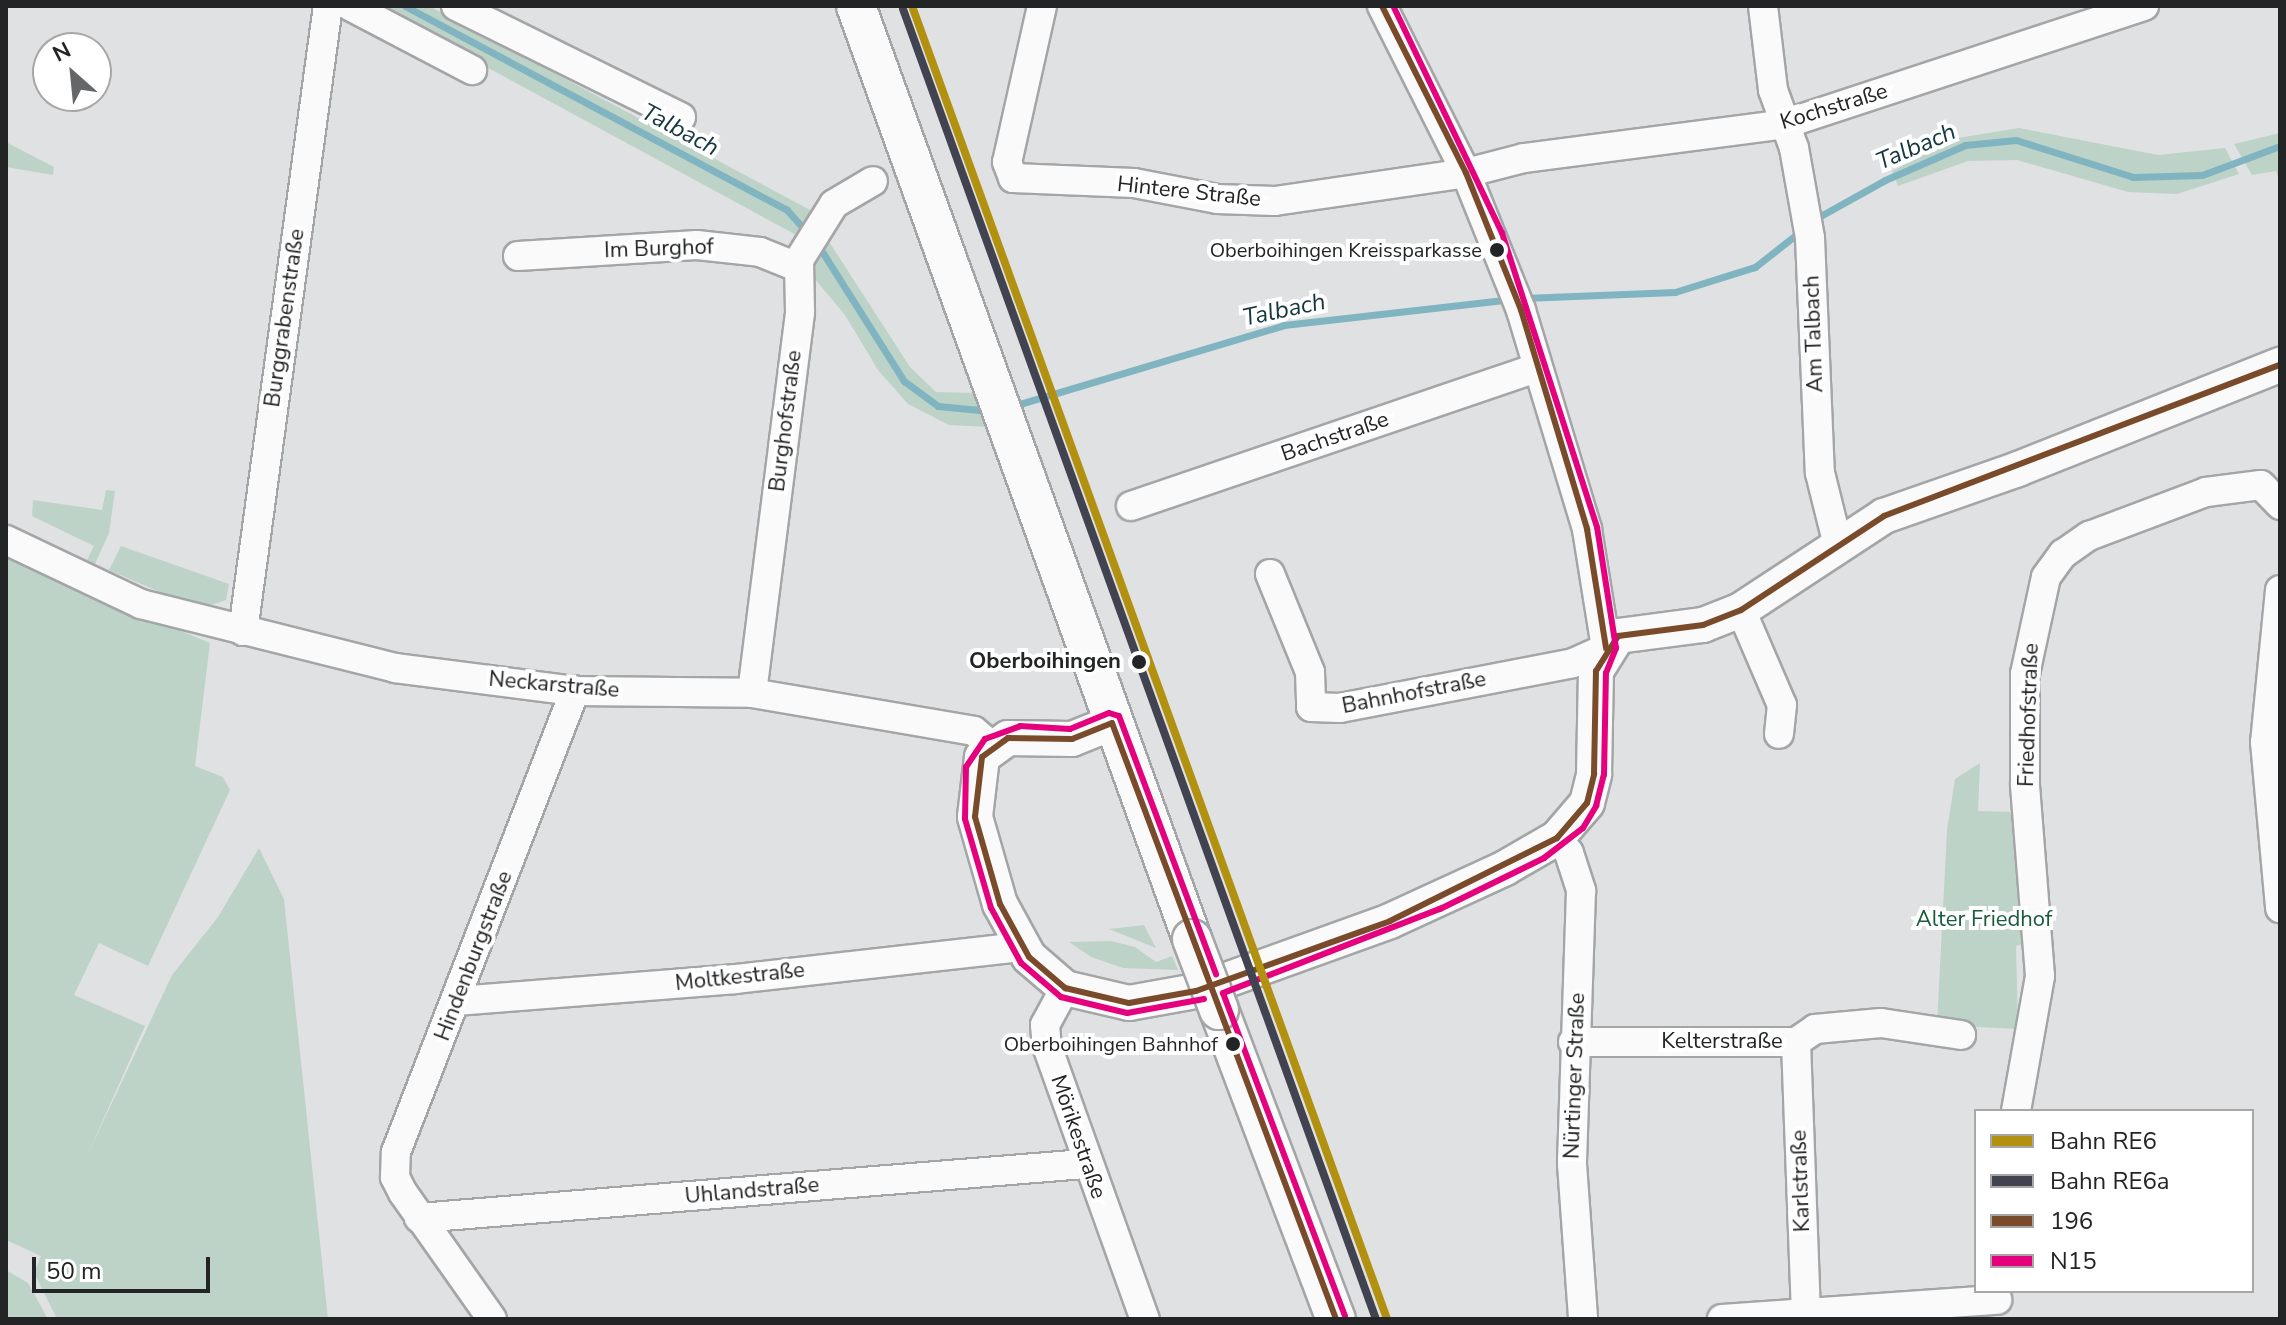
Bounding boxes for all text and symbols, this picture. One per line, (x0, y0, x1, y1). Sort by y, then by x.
north arrow (32, 32, 112, 112)
text: N (48, 35, 76, 70)
street label: Kochstraße (1777, 78, 1891, 136)
water label: Talbach (636, 98, 724, 162)
water label: Talbach (1872, 117, 1960, 177)
street label: Hintere Straße (1116, 171, 1262, 213)
street label: Burggrabenstraße (259, 227, 311, 409)
street label: Im Burghof (604, 234, 714, 264)
place label: Oberboihingen Kreissparkasse (1210, 238, 1482, 262)
marker: Oberboihingen Kreissparkasse (1489, 242, 1505, 258)
street label: Am Talbach (1799, 275, 1829, 393)
water label: Talbach (1240, 287, 1328, 333)
street label: Burghofstraße (764, 349, 808, 493)
street label: Bachstraße (1278, 406, 1392, 468)
street label: Friedhofstraße (2013, 643, 2045, 787)
place label: Oberboihingen (969, 649, 1121, 675)
marker: Oberboihingen (1128, 651, 1150, 673)
street label: Neckarstraße (487, 666, 621, 704)
street label: Bahnhofstraße (1340, 666, 1488, 720)
street label: Hindenburgstraße (429, 867, 519, 1045)
park label: Alter Friedhof (1916, 907, 2052, 933)
street label: Moltkestraße (674, 957, 806, 997)
street label: Nürtinger Straße (1559, 992, 1591, 1160)
street label: Kelterstraße (1661, 1029, 1783, 1055)
place label: Oberboihingen Bahnhof (1004, 1032, 1218, 1056)
marker: Oberboihingen Bahnhof (1225, 1036, 1241, 1052)
street label: Mörikestraße (1044, 1072, 1112, 1202)
legend (1974, 1109, 2254, 1293)
text: Bahn RE6 (2050, 1125, 2157, 1157)
street label: Karlstraße (1786, 1129, 1816, 1233)
text: Bahn RE6a (2050, 1165, 2170, 1197)
street label: Uhlandstraße (684, 1172, 820, 1210)
text: 196 (2050, 1205, 2093, 1237)
scale bar (36, 1241, 214, 1291)
text: N15 (2050, 1245, 2097, 1277)
text: 50 m (46, 1255, 102, 1287)

